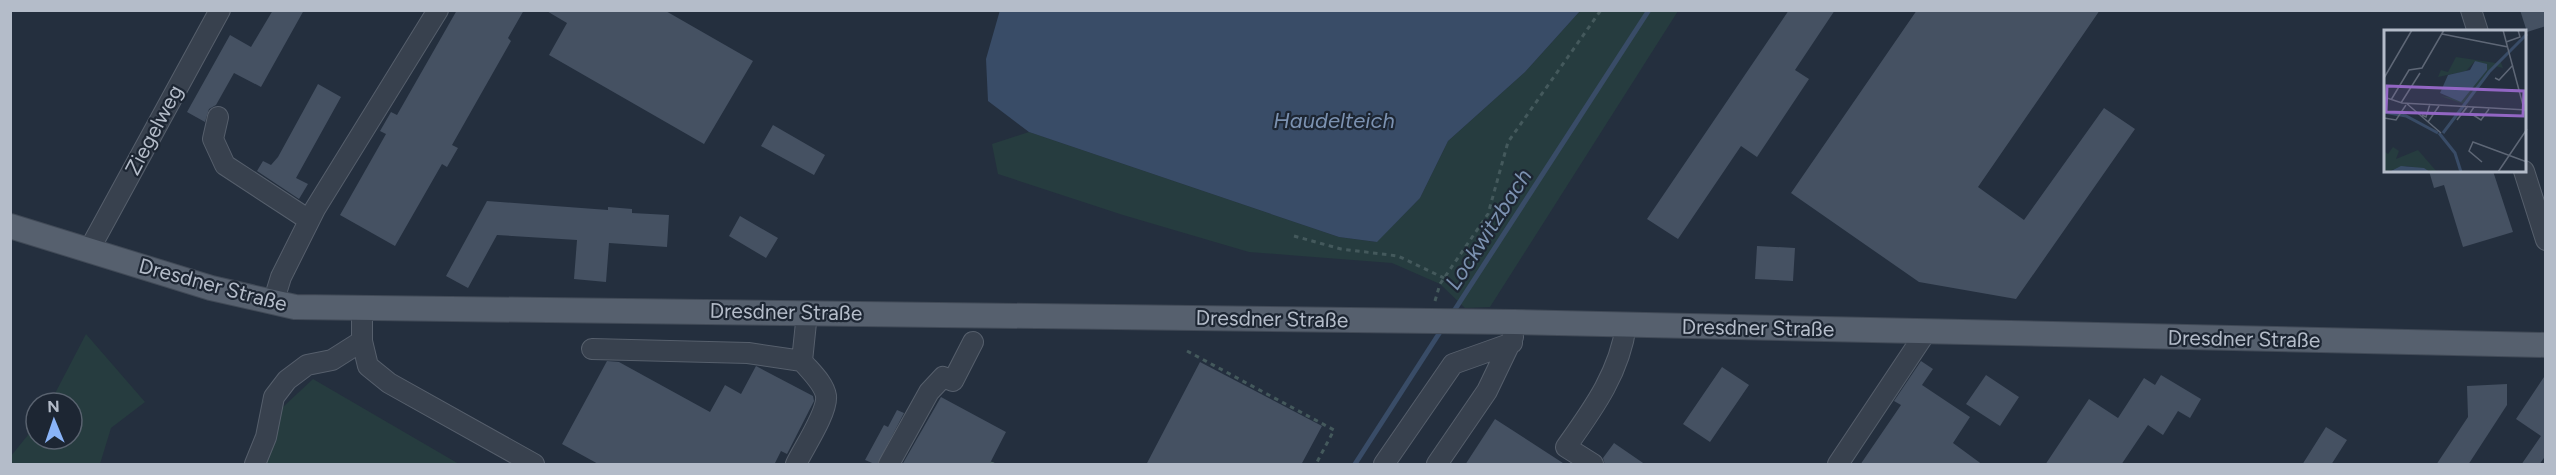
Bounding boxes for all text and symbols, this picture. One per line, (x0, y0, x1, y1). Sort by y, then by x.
inset map (2384, 30, 2526, 172)
street label: Ziegelweg (119, 81, 188, 179)
water label: Haudelteich (1273, 107, 1395, 134)
water label: Lockwitzbach (1439, 164, 1538, 295)
street label: Dresdner Straße (136, 253, 290, 316)
street label: Dresdner Straße (710, 298, 862, 325)
street label: Dresdner Straße (1196, 305, 1348, 332)
street label: Dresdner Straße (1682, 314, 1834, 341)
street label: Dresdner Straße (2168, 325, 2320, 352)
north arrow (24, 391, 84, 451)
text: N (47, 397, 60, 416)

